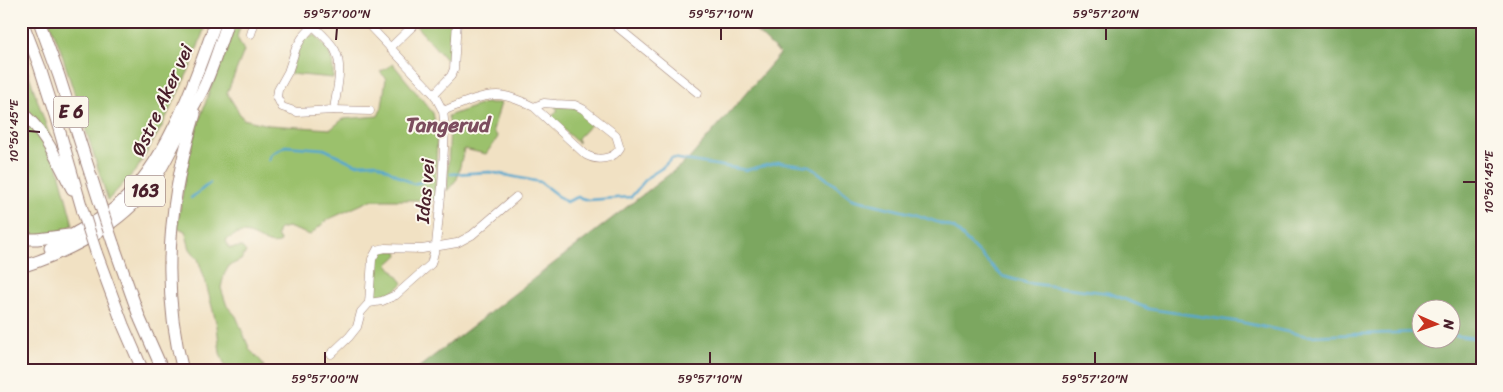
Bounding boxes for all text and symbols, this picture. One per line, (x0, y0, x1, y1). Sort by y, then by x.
text: 59°57'00"N (304, 3, 371, 25)
text: 59°57'10"N (689, 3, 754, 25)
text: 59°57'20"N (1073, 3, 1140, 25)
street label: Østre Aker vei (122, 38, 203, 161)
road number: E 6 (54, 96, 88, 128)
text: 10°56'45"E (3, 98, 25, 162)
district label: Tangerud (406, 106, 492, 144)
text: 10°56'45"E (1478, 149, 1500, 213)
street label: Idas vei (406, 157, 444, 226)
road number: 163 (125, 176, 165, 207)
north arrow (1410, 300, 1460, 350)
text: N (1436, 318, 1461, 330)
text: 59°57'00"N (292, 368, 359, 390)
text: 59°57'10"N (678, 368, 743, 390)
text: 59°57'20"N (1062, 368, 1129, 390)

